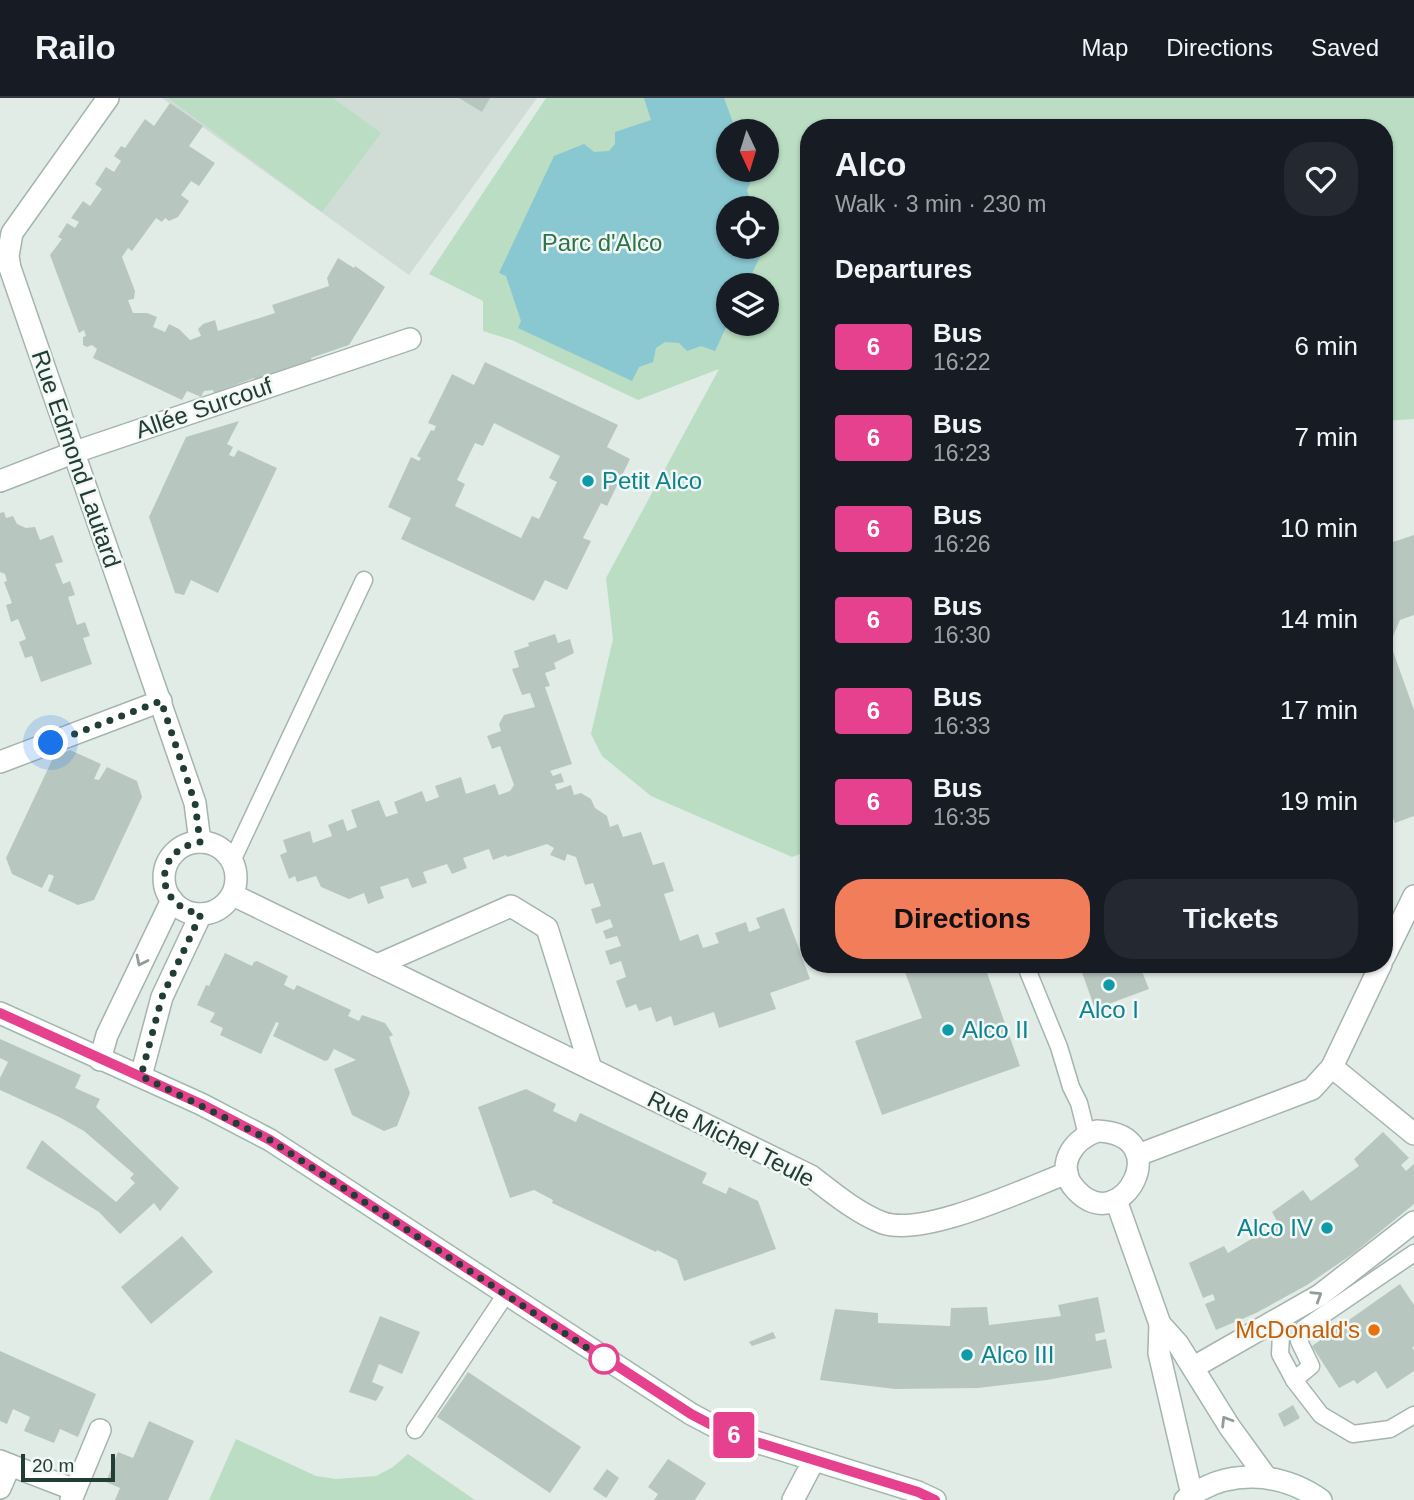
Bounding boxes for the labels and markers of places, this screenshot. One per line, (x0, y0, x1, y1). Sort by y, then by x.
place label: Petit Alco (602, 467, 702, 494)
marker: Petit Alco (580, 473, 596, 489)
marker: Alco I (1101, 977, 1117, 993)
place label: Alco I (1079, 996, 1139, 1023)
place label: Alco II (962, 1016, 1029, 1043)
marker: Alco II (940, 1022, 956, 1038)
place label: Alco IV (1237, 1214, 1313, 1241)
marker: Alco IV (1319, 1220, 1335, 1236)
place label: McDonald's (1235, 1316, 1360, 1343)
marker: McDonald's (1366, 1322, 1382, 1338)
place label: Alco III (981, 1341, 1054, 1368)
unlabelled marker (589, 1344, 619, 1374)
marker: Alco III (959, 1347, 975, 1363)

